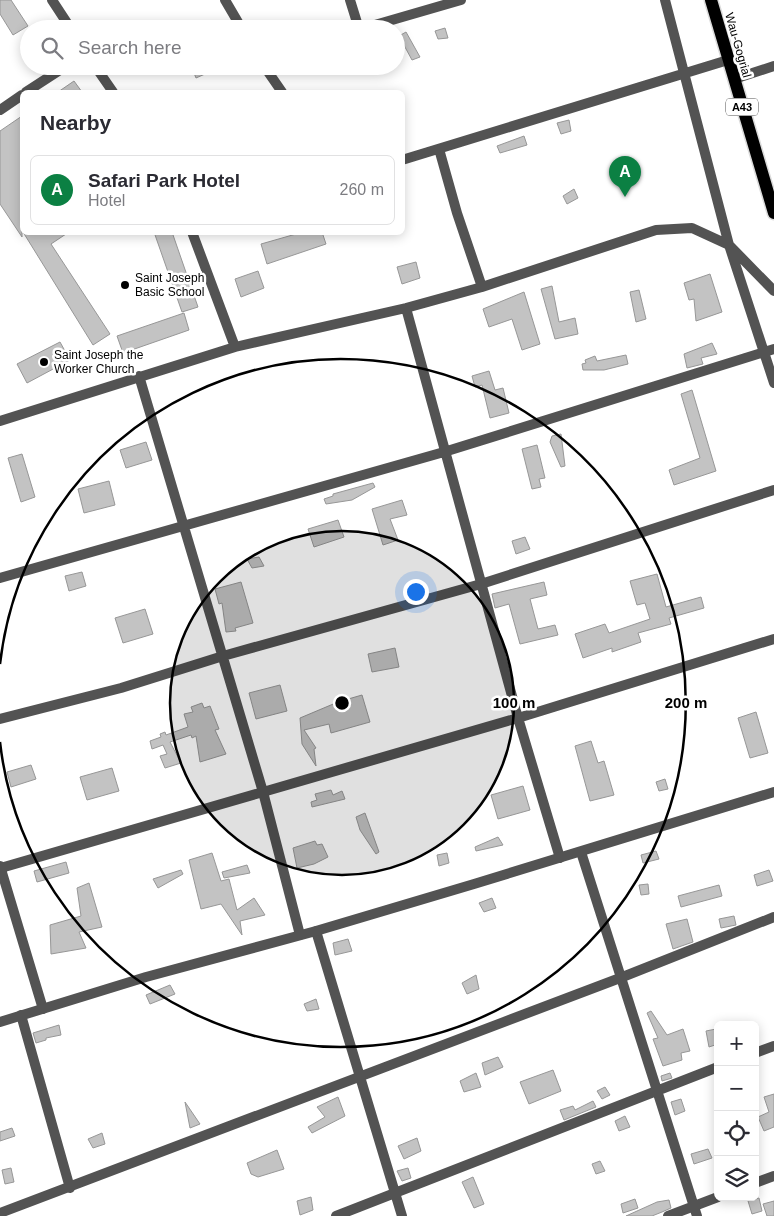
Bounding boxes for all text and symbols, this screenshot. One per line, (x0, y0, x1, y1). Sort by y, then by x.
street label: Wau-Gogrial (722, 11, 754, 79)
search box (20, 20, 405, 75)
icon: search (38, 34, 66, 62)
text: Search here (78, 37, 182, 58)
road number: A43 (726, 98, 758, 115)
text: Nearby (40, 111, 111, 134)
pin: A (609, 156, 641, 197)
text: Safari Park Hotel (88, 170, 240, 191)
text: A (51, 181, 63, 198)
text: 260 m (340, 181, 384, 198)
text: Hotel (88, 192, 125, 209)
place label: Saint Joseph Basic School (135, 271, 204, 299)
marker: Saint Joseph Basic School (119, 279, 131, 291)
place label: Saint Joseph the Worker Church (54, 348, 144, 376)
marker: Saint Joseph the Worker Church (38, 356, 50, 368)
your location (403, 579, 429, 605)
centre of rings (333, 694, 351, 712)
text: 100 m (493, 694, 535, 711)
text: 200 m (665, 694, 707, 711)
map controls (714, 1021, 759, 1201)
button: + (714, 1021, 759, 1066)
button: − (714, 1066, 759, 1111)
button: locate (714, 1111, 759, 1156)
button: layers (714, 1156, 759, 1201)

